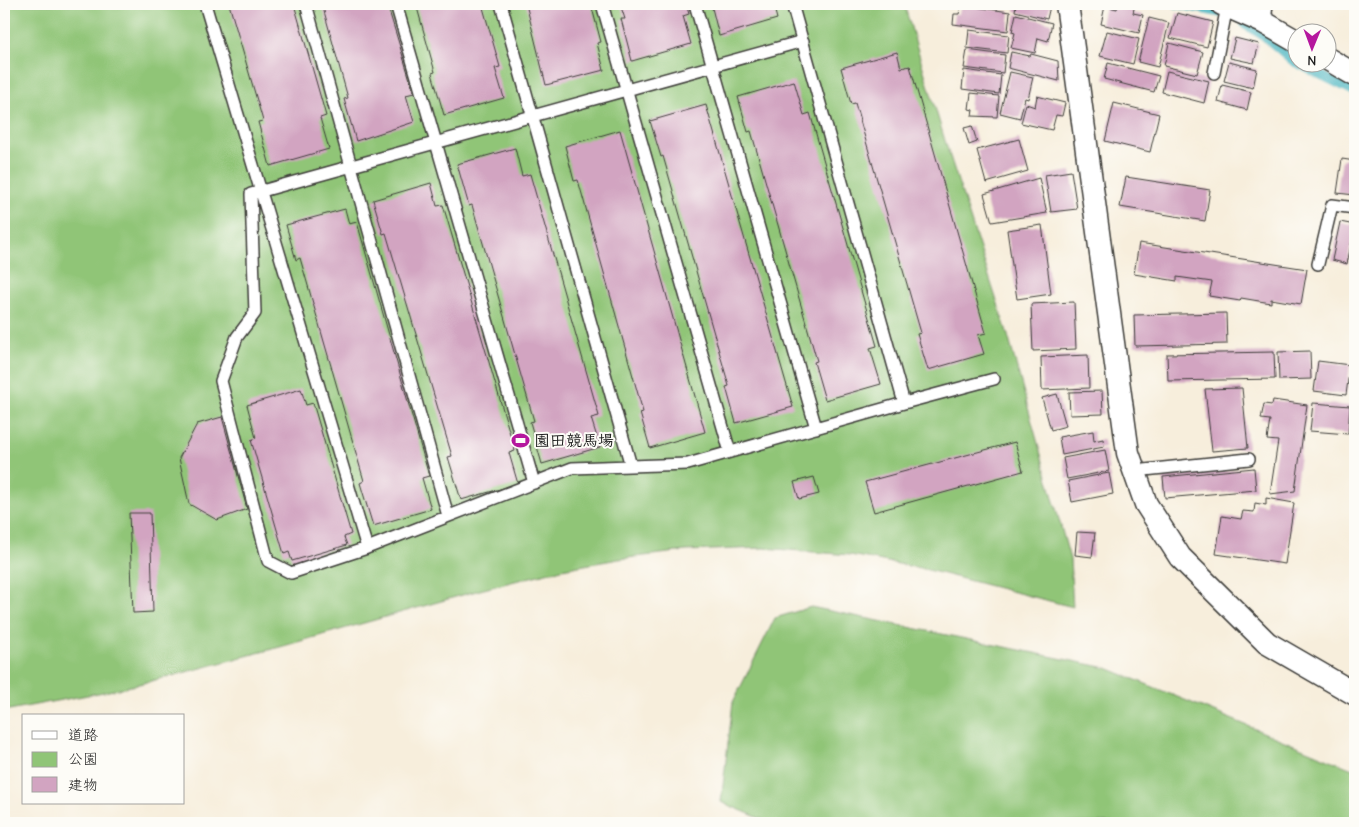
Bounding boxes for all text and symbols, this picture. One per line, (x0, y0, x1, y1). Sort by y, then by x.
north arrow (1286, 22, 1336, 72)
text: N (1307, 52, 1316, 69)
sports icon: 園田競馬場 (510, 430, 530, 450)
place label: 園田競馬場 (534, 432, 614, 450)
legend (22, 714, 185, 804)
text: 道路 (68, 726, 98, 744)
text: 公園 (68, 750, 98, 768)
text: 建物 (68, 776, 98, 794)

